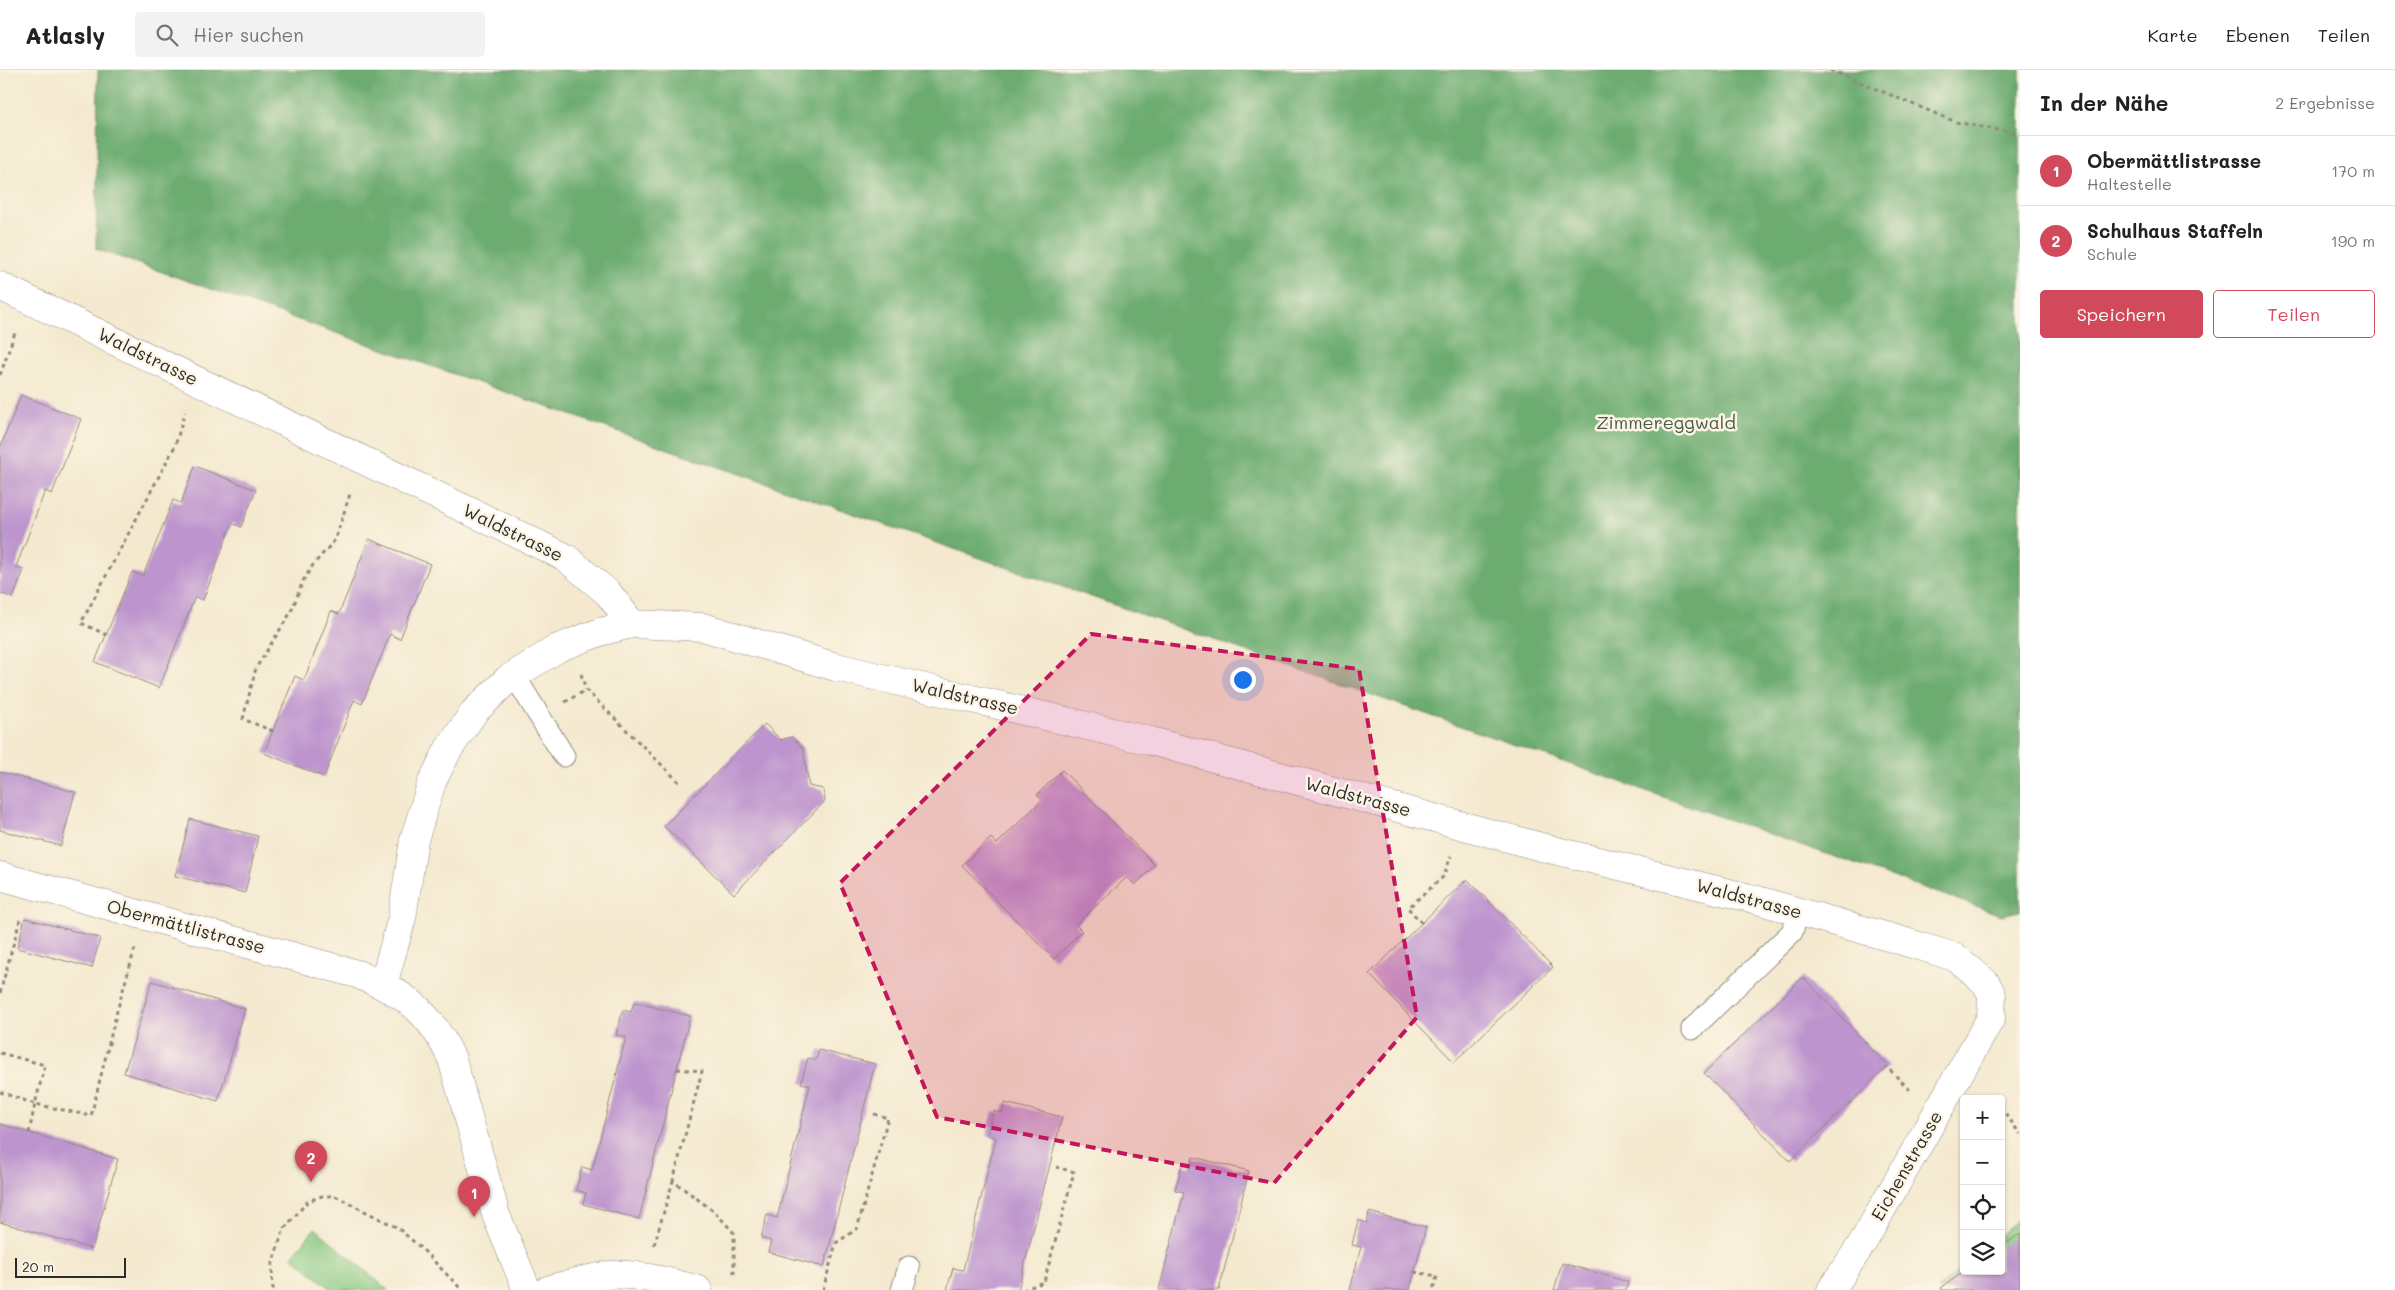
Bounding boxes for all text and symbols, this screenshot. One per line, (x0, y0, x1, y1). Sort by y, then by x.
search box (135, 12, 485, 57)
text: Atlasly (25, 19, 105, 50)
icon: search (153, 21, 181, 49)
text: Hier suchen (193, 22, 304, 47)
text: Karte (2147, 23, 2198, 47)
text: Ebenen (2226, 23, 2290, 47)
text: Teilen (2318, 23, 2370, 47)
text: In der Nähe (2040, 89, 2168, 116)
text: 2 Ergebnisse (2275, 92, 2375, 113)
text: Obermättlistrasse (2087, 148, 2261, 173)
text: 1 (2052, 160, 2060, 181)
text: 170 m (2331, 160, 2375, 181)
text: Haltestelle (2087, 173, 2172, 194)
text: Schulhaus Staffeln (2087, 218, 2263, 243)
text: 2 (2052, 230, 2060, 251)
text: 190 m (2331, 230, 2375, 251)
text: Schule (2087, 243, 2137, 264)
button: Speichern (2040, 290, 2203, 338)
button: Teilen (2213, 290, 2375, 338)
street label: Waldstrasse (94, 322, 202, 391)
park label: Zimmereggwald (1596, 410, 1736, 434)
street label: Waldstrasse (459, 498, 567, 567)
your location (1230, 667, 1256, 693)
street label: Waldstrasse (910, 672, 1021, 720)
street label: Waldstrasse (1303, 770, 1414, 822)
street label: Waldstrasse (1694, 872, 1805, 924)
street label: Obermättlistrasse (104, 893, 268, 959)
map controls (1960, 1095, 2005, 1275)
button: + (1960, 1095, 2005, 1140)
street label: Eichenstrasse (1865, 1106, 1947, 1225)
button: − (1960, 1140, 2005, 1185)
pin: 2 (295, 1141, 327, 1182)
pin: 1 (458, 1176, 490, 1217)
button: locate (1960, 1185, 2005, 1230)
button: layers (1960, 1230, 2005, 1275)
scale bar (15, 1255, 126, 1278)
text: 20 m (22, 1257, 54, 1276)

